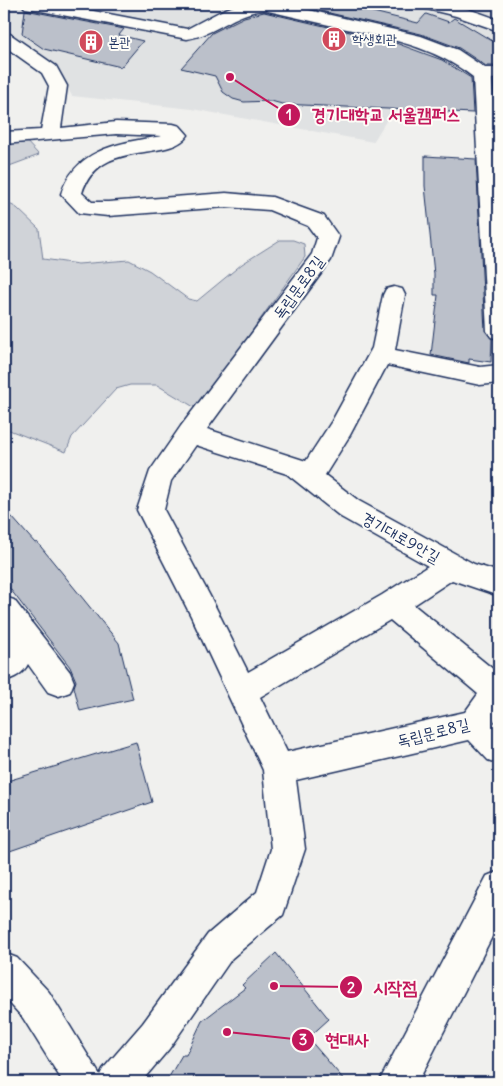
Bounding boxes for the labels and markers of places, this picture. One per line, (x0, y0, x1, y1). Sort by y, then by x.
building icon: 학생회관 (321, 26, 347, 52)
building icon: 본관 (78, 29, 104, 55)
place label: 학생회관 (352, 30, 397, 48)
place label: 본관 (108, 33, 131, 51)
callout: 경기대학교 서울캠퍼스 (277, 98, 471, 131)
callout: 시작점 (339, 971, 427, 1004)
callout: 현대사 (291, 1023, 379, 1056)

